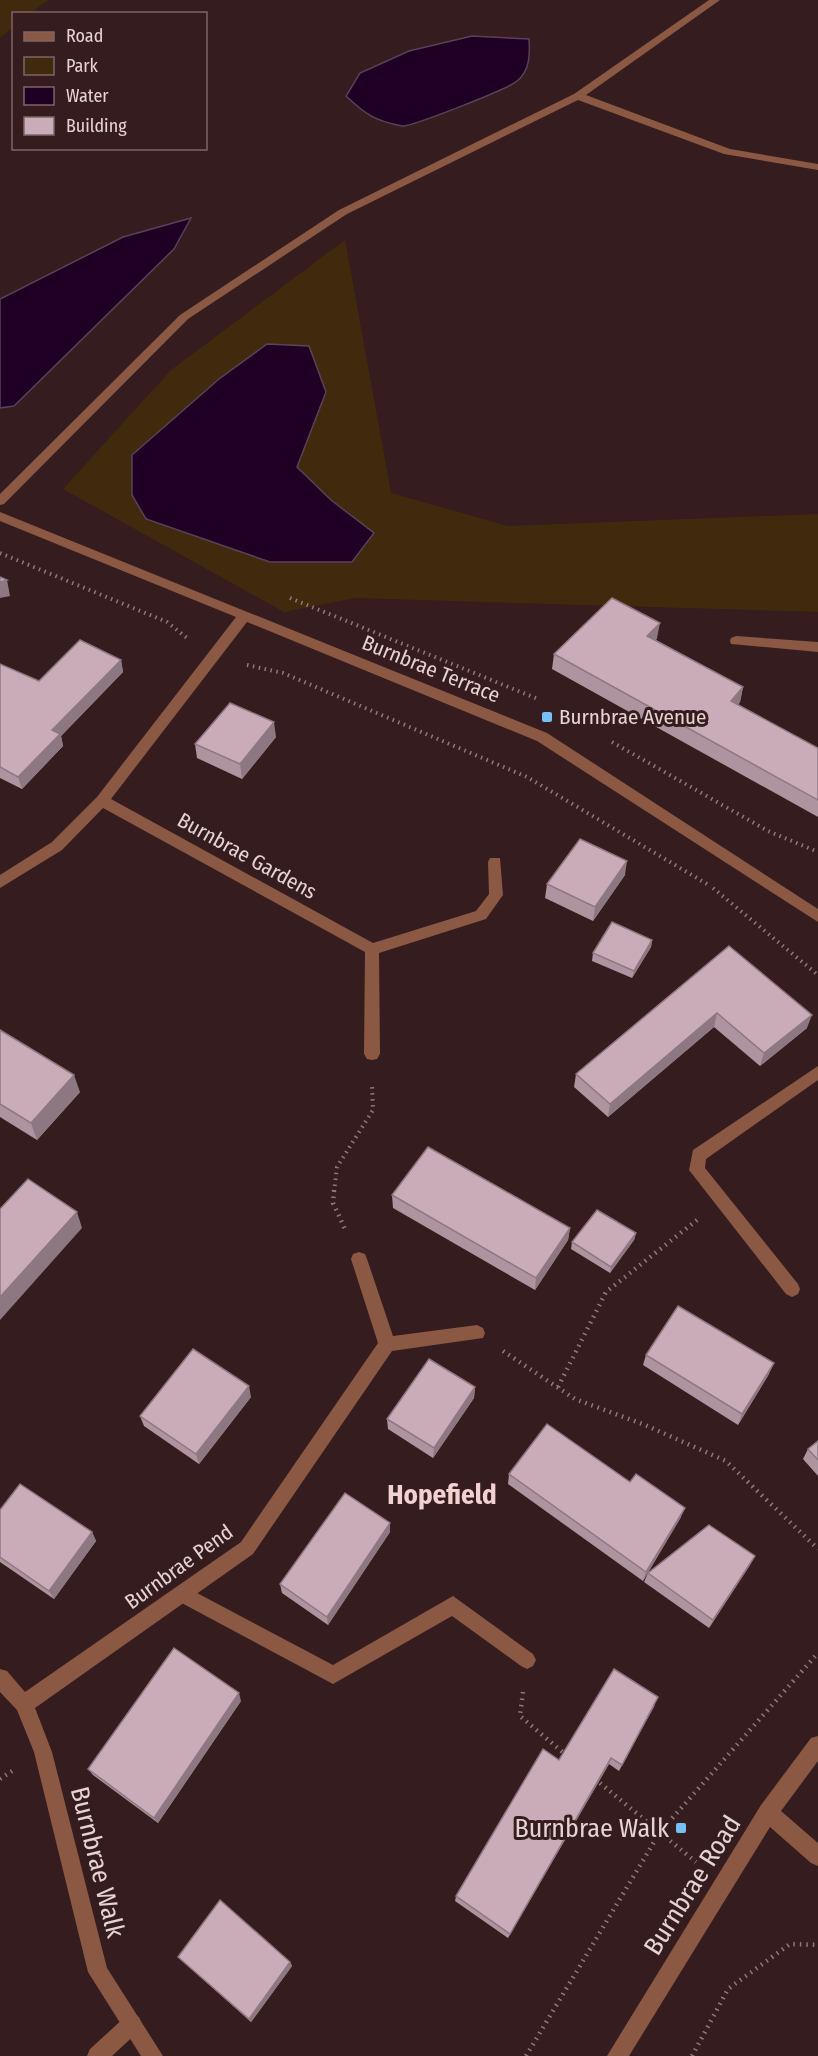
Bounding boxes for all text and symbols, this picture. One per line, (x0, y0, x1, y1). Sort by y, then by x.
legend (12, 12, 207, 150)
text: Road (66, 25, 103, 47)
text: Park (66, 55, 99, 77)
text: Water (66, 85, 109, 107)
text: Building (66, 115, 127, 137)
street label: Burnbrae Terrace (358, 630, 504, 708)
place label: Burnbrae Avenue (559, 704, 706, 730)
marker: Burnbrae Avenue (540, 710, 554, 724)
street label: Burnbrae Gardens (173, 807, 321, 905)
district label: Hopefield (387, 1479, 497, 1511)
street label: Burnbrae Pend (120, 1519, 238, 1615)
street label: Burnbrae Walk (64, 1783, 131, 1942)
street label: Burnbrae Road (637, 1810, 748, 1961)
place label: Burnbrae Walk (514, 1813, 670, 1844)
marker: Burnbrae Walk (674, 1821, 688, 1835)

